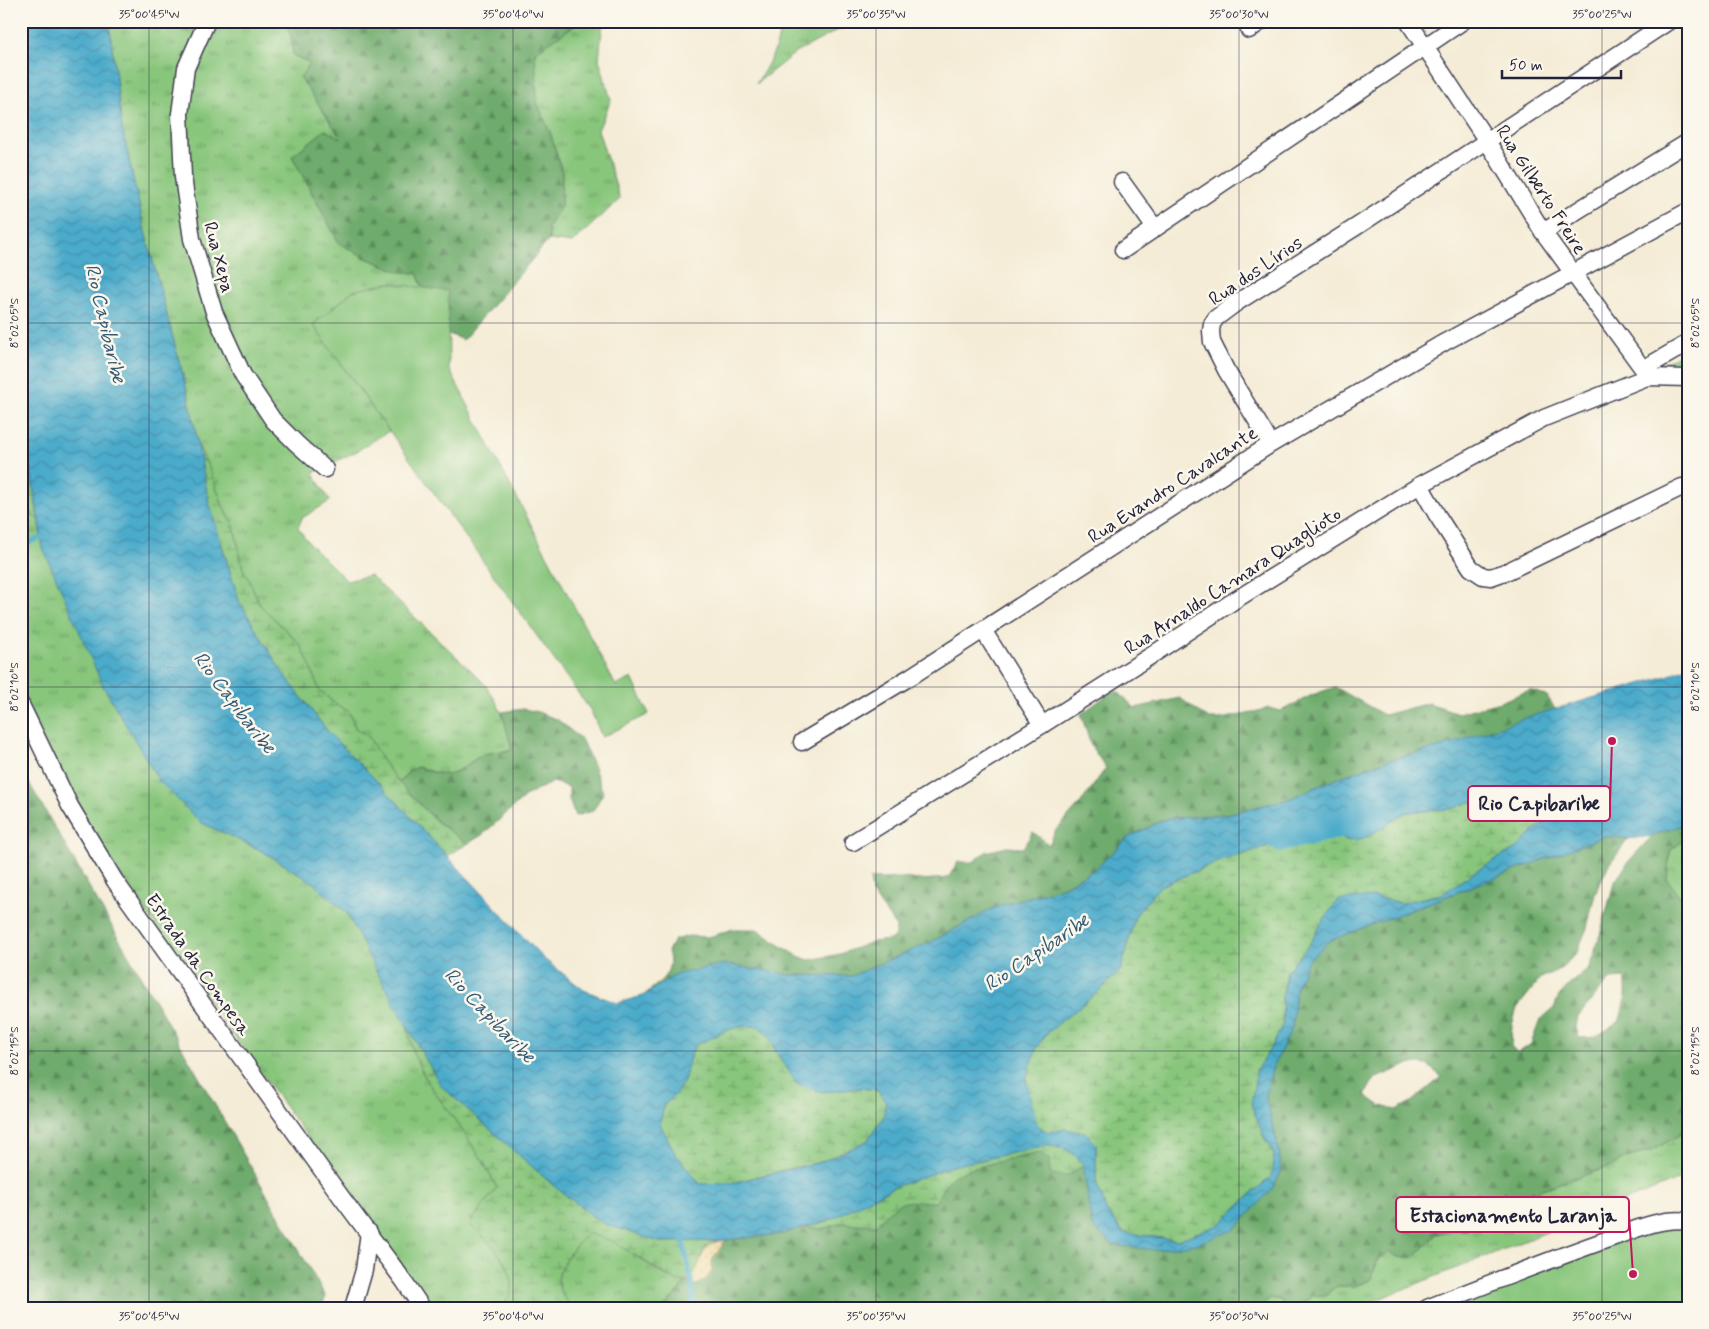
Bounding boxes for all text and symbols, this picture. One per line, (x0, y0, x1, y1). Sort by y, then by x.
text: 35°00'45"W (119, 7, 179, 23)
text: 35°00'40"W (482, 7, 544, 23)
text: 35°00'35"W (846, 7, 906, 23)
text: 35°00'30"W (1209, 7, 1269, 23)
text: 35°00'25"W (1572, 7, 1632, 23)
scale bar (1502, 48, 1620, 80)
text: 50 m (1509, 56, 1543, 76)
street label: Rua Gilberto Freire (1490, 120, 1592, 259)
street label: Rua Xepa (197, 219, 240, 296)
street label: Rua dos Lírios (1204, 231, 1308, 312)
water label: Rio Capibaribe (78, 261, 132, 387)
text: 8°02'05"S (7, 297, 23, 348)
text: 8°02'05"S (1688, 297, 1704, 348)
street label: Rua Evandro Cavalcante (1083, 421, 1263, 550)
street label: Rua Arnaldo Camara Quaglioto (1119, 502, 1347, 663)
water label: Rio Capibaribe (186, 646, 282, 761)
text: 8°02'10"S (7, 662, 23, 712)
text: 8°02'10"S (1688, 662, 1704, 712)
callout: Rio Capibaribe (1468, 786, 1610, 821)
text: Rio Capibaribe (1478, 791, 1600, 818)
street label: Estrada da Compesa (139, 889, 257, 1041)
water label: Rio Capibaribe (979, 907, 1096, 998)
water label: Rio Capibaribe (438, 962, 541, 1071)
text: 8°02'15"S (7, 1026, 23, 1076)
text: 8°02'15"S (1688, 1026, 1704, 1076)
callout: Estacionamento Laranja (1396, 1197, 1629, 1232)
text: Estacionamento Laranja (1409, 1203, 1618, 1230)
text: 35°00'45"W (119, 1309, 179, 1325)
text: 35°00'40"W (482, 1309, 544, 1325)
text: 35°00'35"W (846, 1309, 906, 1325)
text: 35°00'30"W (1209, 1309, 1269, 1325)
text: 35°00'25"W (1572, 1309, 1632, 1325)

